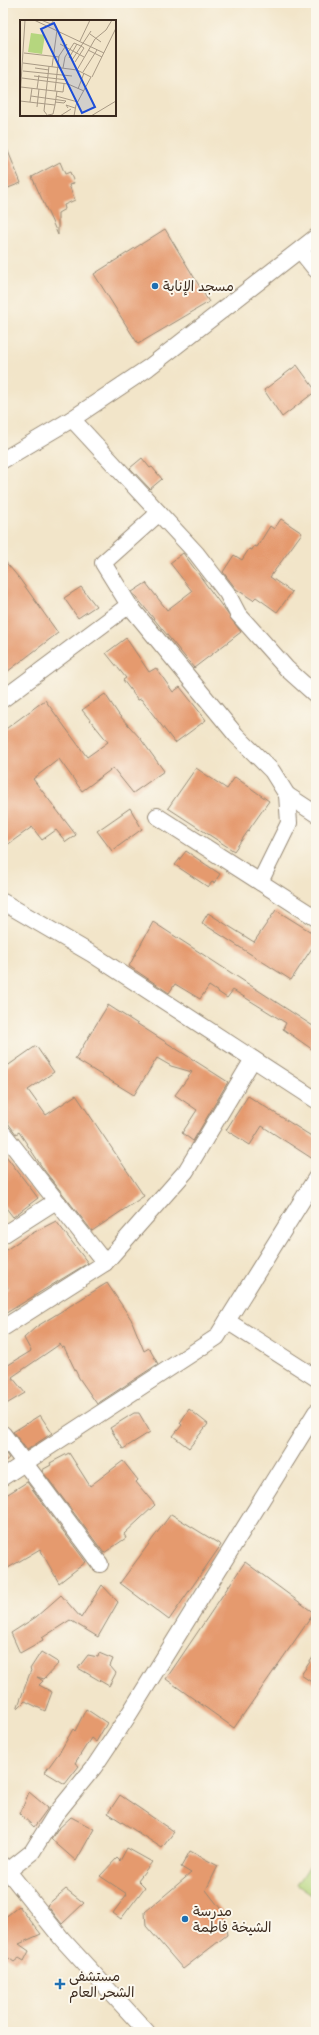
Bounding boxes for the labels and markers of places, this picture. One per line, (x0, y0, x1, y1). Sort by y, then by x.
place label: مسجد الإنابة (163, 278, 234, 296)
marker: مسجد الإنابة (150, 281, 160, 291)
place label: مدرسة الشيخة فاطمة (193, 1903, 271, 1937)
marker: مدرسة الشيخة فاطمة (180, 1914, 190, 1924)
place label: مستشفى الشحر العام (69, 1968, 134, 2003)
marker: مستشفى الشحر العام (54, 1978, 66, 1990)

